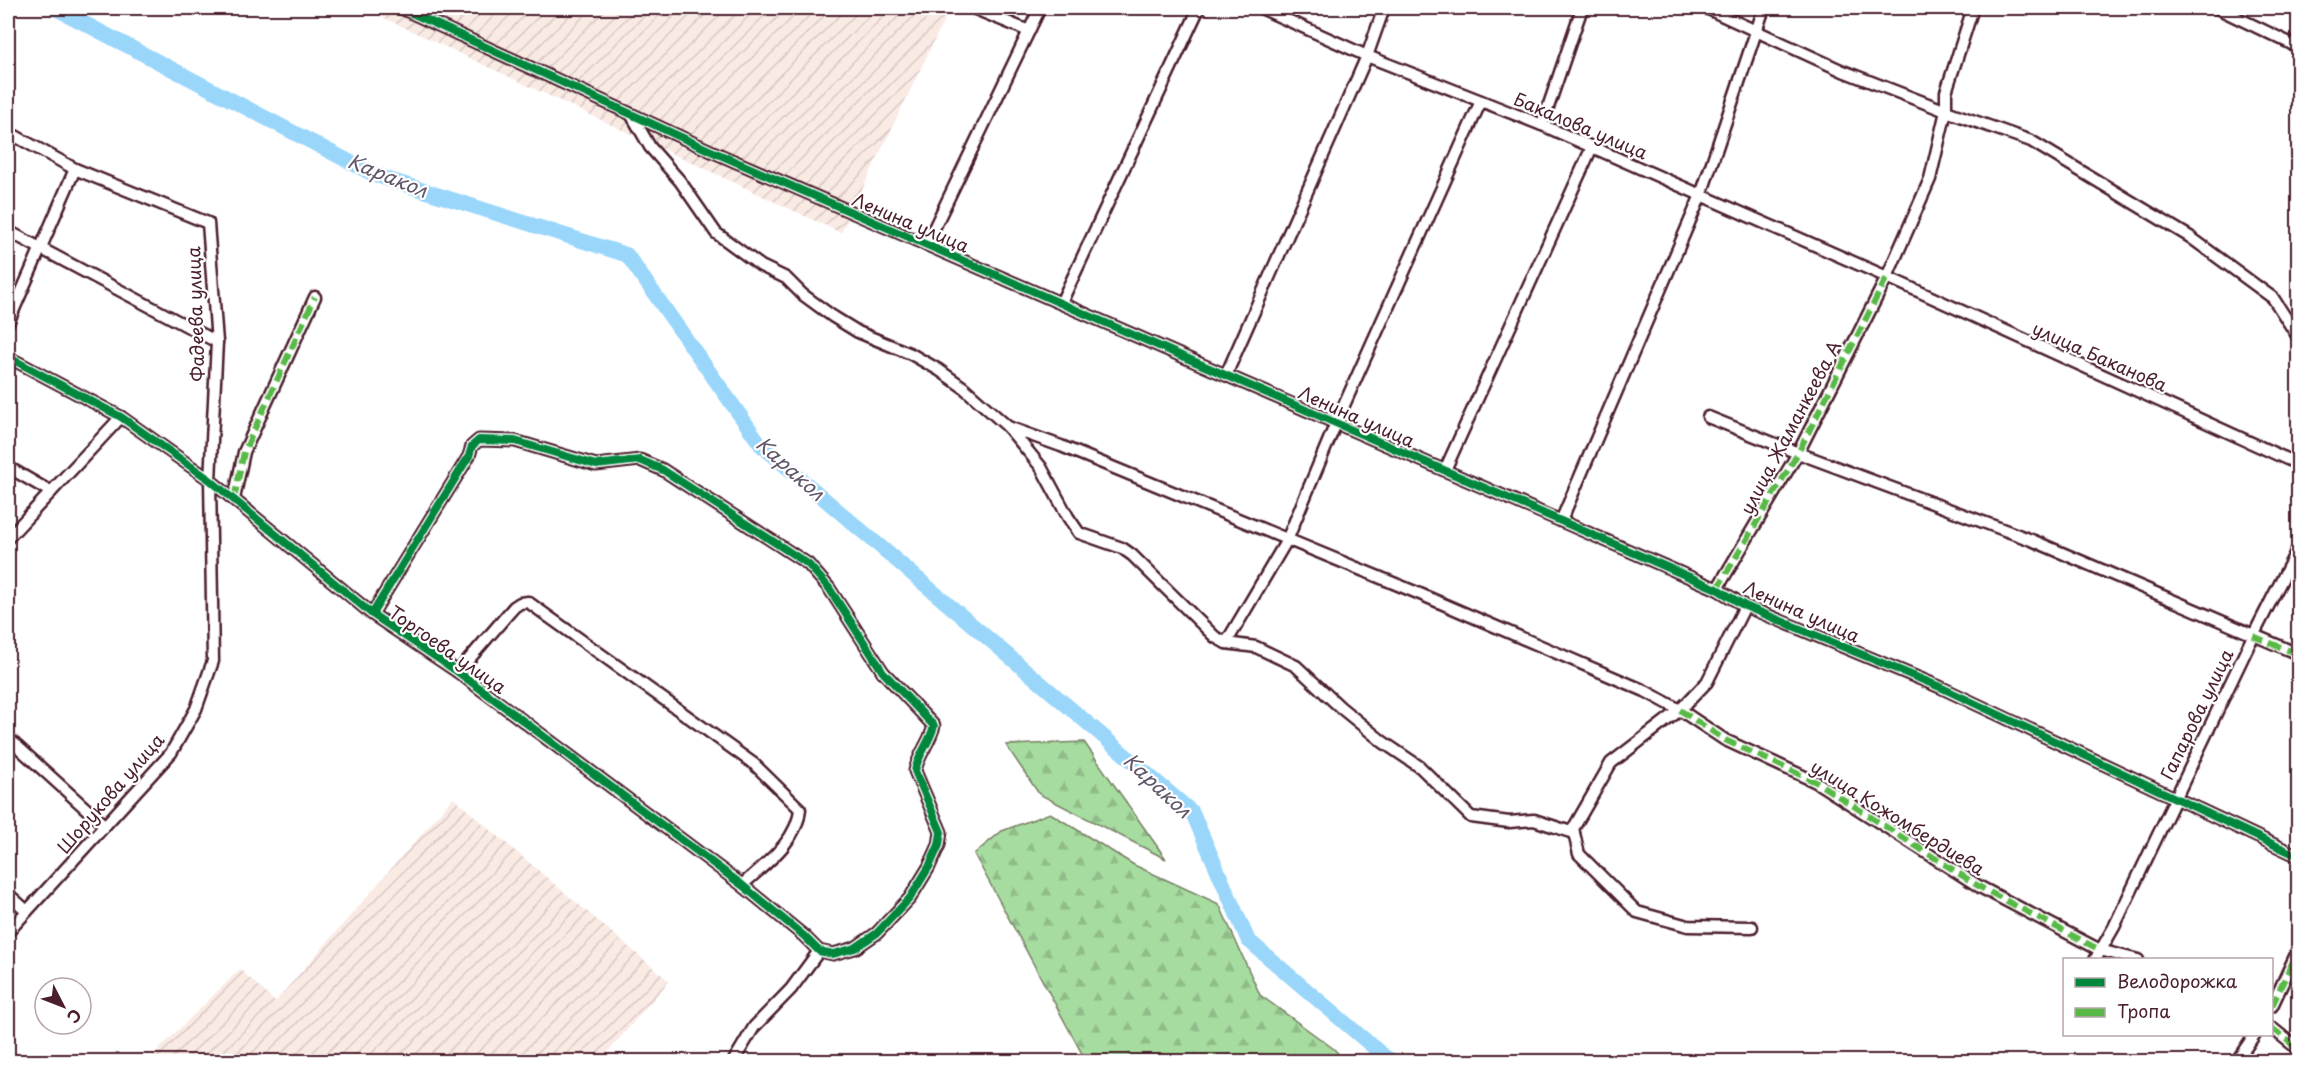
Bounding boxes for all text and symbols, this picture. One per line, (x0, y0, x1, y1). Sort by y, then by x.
street label: Бакалова улица (1510, 85, 1653, 166)
water label: Каракол (344, 145, 432, 205)
street label: Ленина улица (848, 185, 974, 259)
street label: Фадеева улица (179, 245, 211, 382)
street label: улица Баканова (2028, 314, 2172, 398)
street label: улица Жаманкеева А (1733, 335, 1847, 519)
street label: Ленина улица (1295, 378, 1420, 454)
water label: Каракол (750, 429, 832, 507)
street label: Ленина улица (1740, 573, 1865, 649)
street label: Торгоева улица (384, 598, 513, 700)
street label: Гапарова улица (2153, 644, 2240, 784)
street label: Шорукова улица (50, 727, 170, 859)
water label: Каракол (1117, 745, 1199, 825)
street label: улица Кожомбердиева (1806, 752, 1991, 882)
legend (2063, 958, 2273, 1036)
text: Велодорожка (2117, 967, 2238, 994)
north arrow (33, 976, 93, 1036)
text: Тропа (2117, 997, 2170, 1024)
text: С (62, 1004, 88, 1029)

